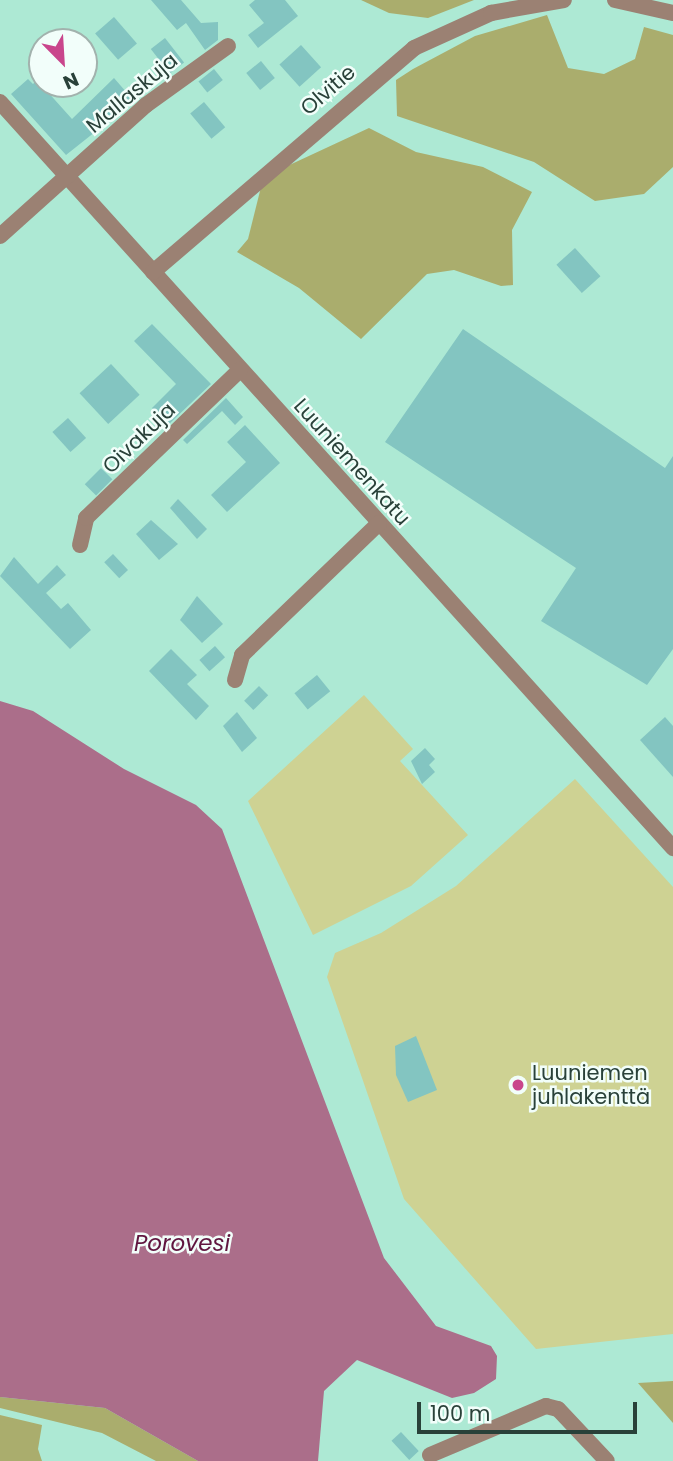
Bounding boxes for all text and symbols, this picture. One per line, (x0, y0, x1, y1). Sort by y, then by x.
north arrow (28, 28, 98, 98)
street label: Mallaskuja (81, 48, 183, 138)
street label: Olvitie (295, 59, 361, 121)
text: N (59, 66, 83, 96)
street label: Luuniemenkatu (289, 393, 415, 531)
street label: Oivakuja (97, 397, 181, 479)
place label: Luuniemen juhlakenttä (532, 1060, 650, 1110)
marker: Luuniemen juhlakenttä (510, 1077, 526, 1093)
water label: Porovesi (134, 1229, 230, 1257)
scale bar (421, 1388, 642, 1432)
text: 100 m (430, 1399, 490, 1428)

